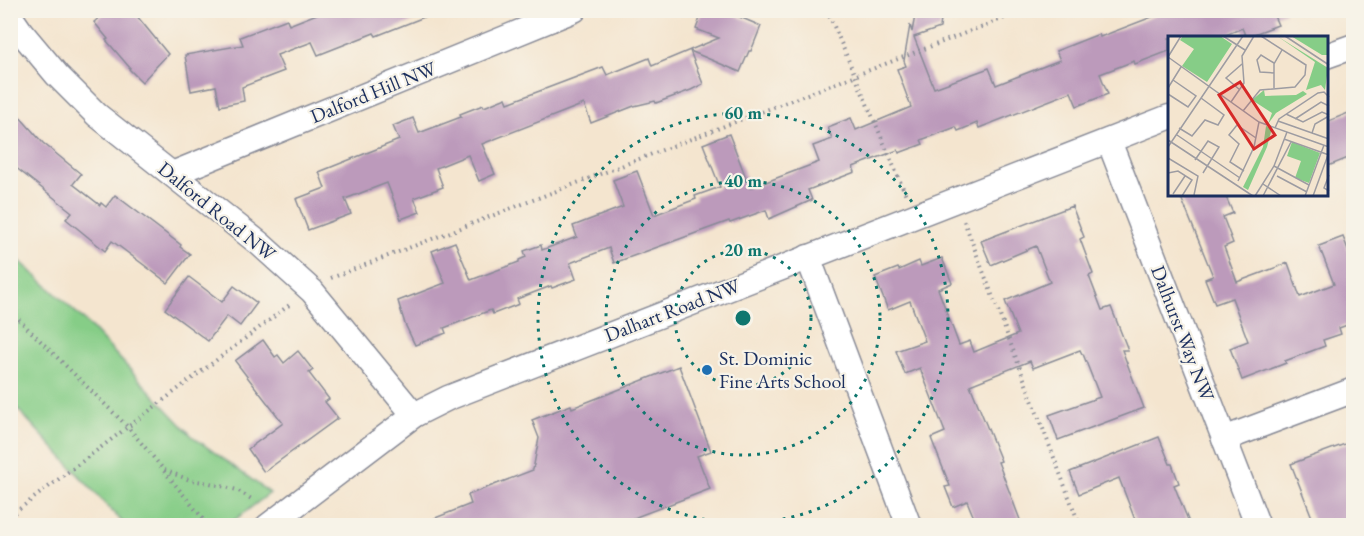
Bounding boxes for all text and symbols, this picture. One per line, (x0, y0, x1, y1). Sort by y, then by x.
inset map (1168, 36, 1328, 196)
street label: Dalford Hill NW (306, 55, 440, 129)
text: 60 m (724, 101, 762, 124)
street label: Dalford Road NW (153, 155, 282, 267)
text: 40 m (724, 169, 762, 192)
text: 20 m (724, 238, 762, 261)
street label: Dalhurst Way NW (1145, 262, 1221, 405)
street label: Dalhart Road NW (601, 272, 744, 348)
centre of rings (733, 308, 753, 328)
place label: St. Dominic Fine Arts School (719, 345, 846, 394)
marker: St. Dominic Fine Arts School (700, 363, 714, 377)

